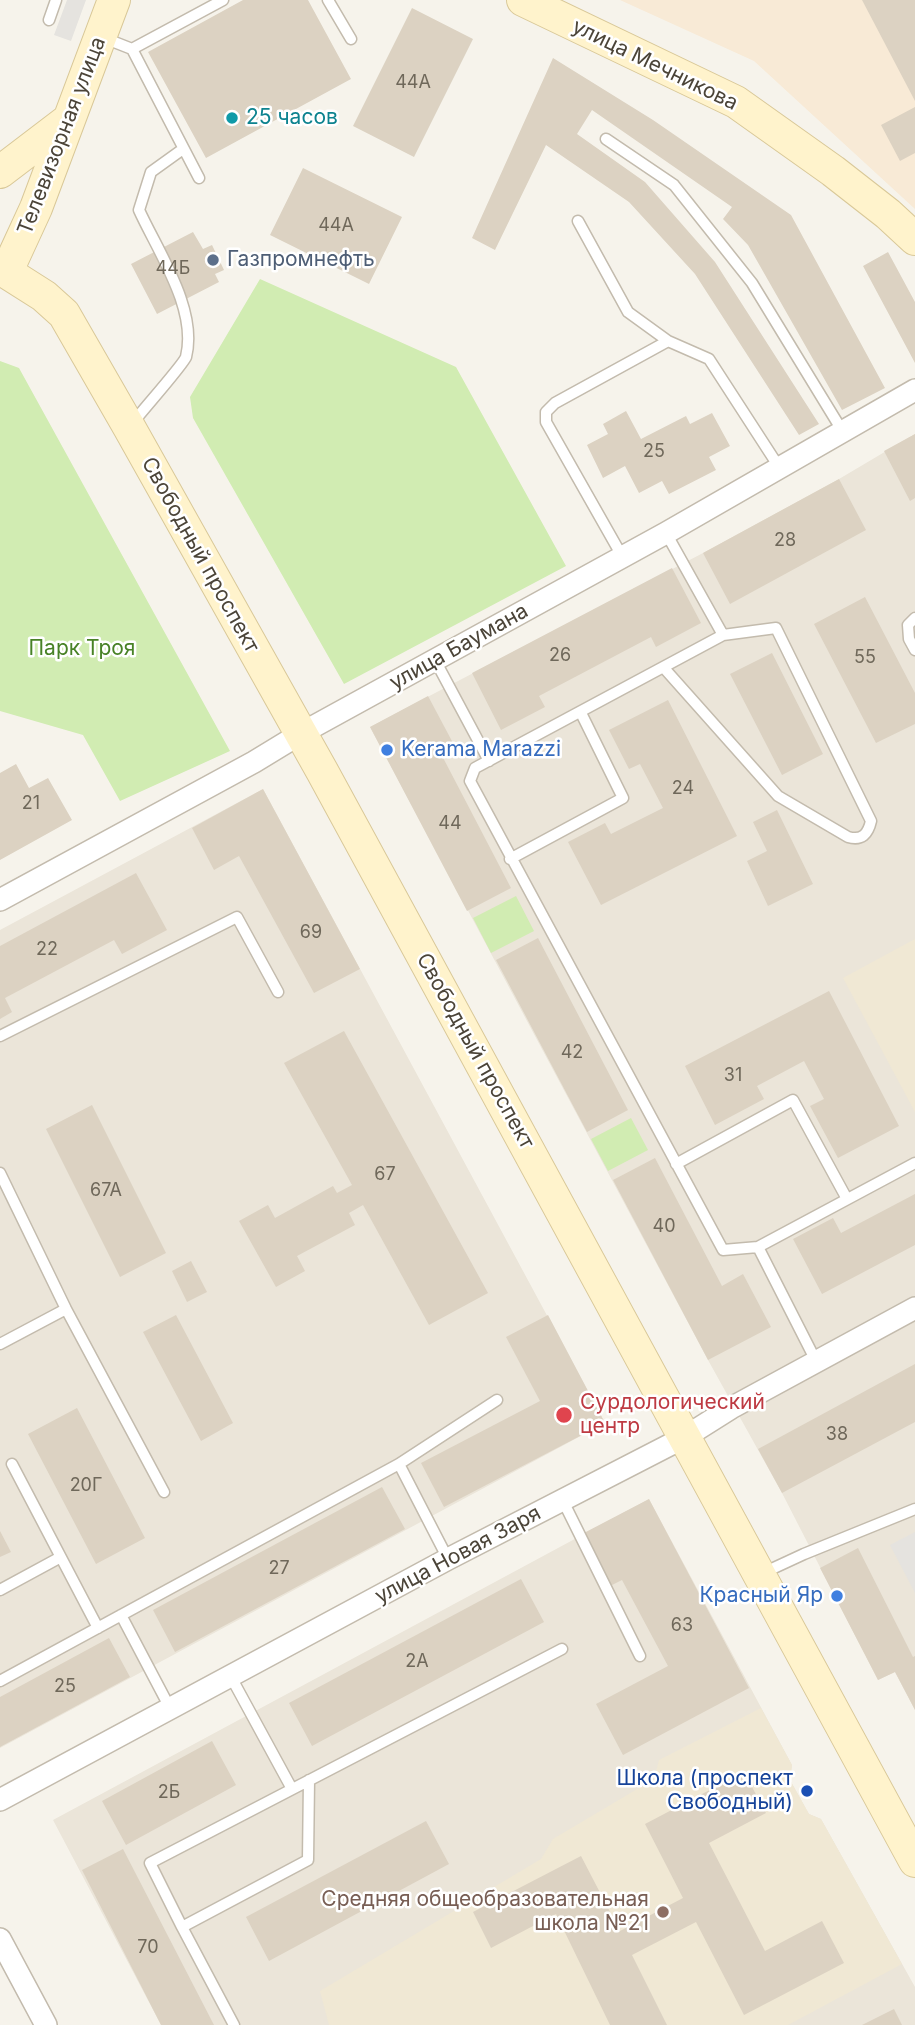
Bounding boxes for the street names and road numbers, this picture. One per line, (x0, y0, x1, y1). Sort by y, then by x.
street label: улица Мечникова (568, 14, 742, 116)
street label: Телевизорная улица (13, 33, 111, 239)
street label: Свободный проспект (136, 453, 264, 657)
street label: улица Баумана (385, 599, 533, 695)
street label: Свободный проспект (411, 949, 539, 1153)
street label: улица Новая Заря (371, 1501, 545, 1609)

